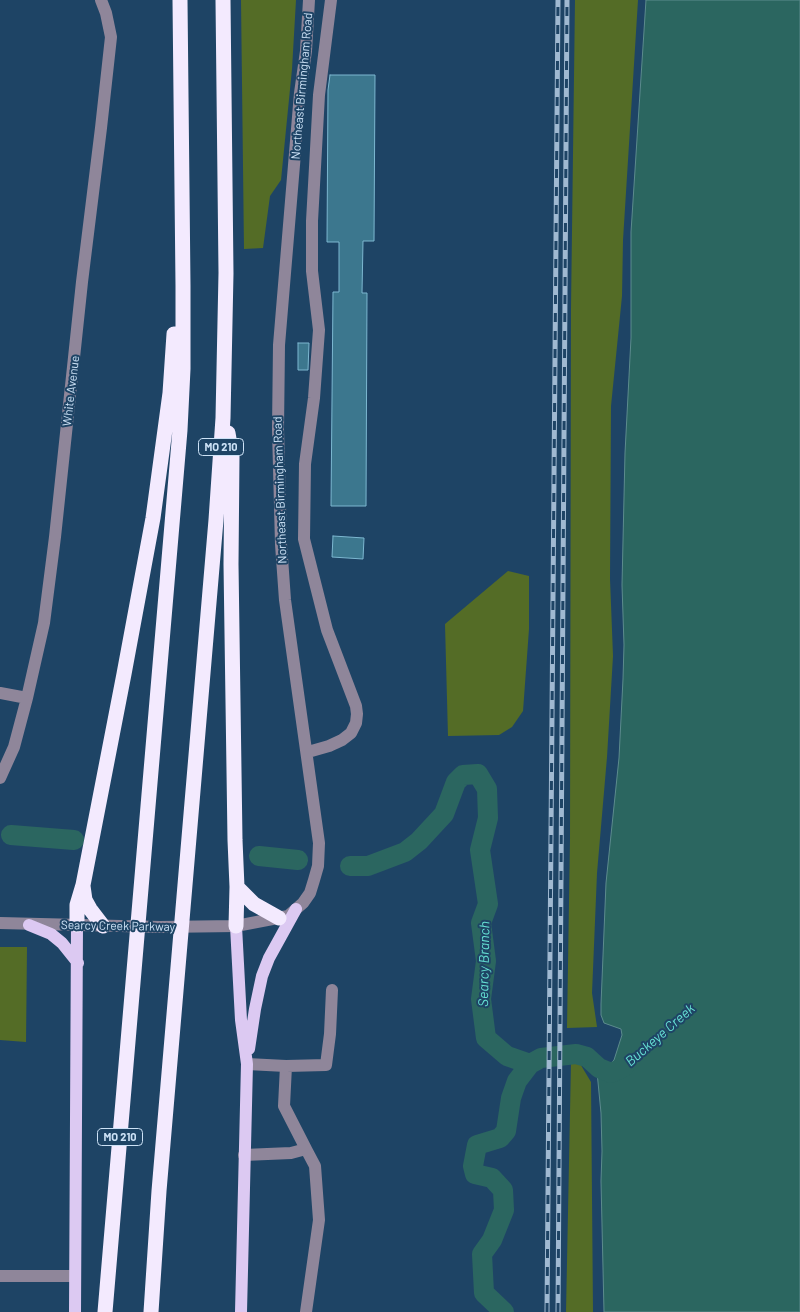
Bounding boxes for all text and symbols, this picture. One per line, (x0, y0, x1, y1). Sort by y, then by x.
street label: Northeast Birmingham Road (288, 12, 316, 160)
street label: White Avenue (60, 355, 82, 427)
street label: Northeast Birmingham Road (270, 416, 290, 564)
road number: MO 210 (198, 438, 244, 456)
street label: Searcy Creek Parkway (61, 918, 175, 934)
water label: Searcy Branch (475, 921, 493, 1007)
water label: Buckeye Creek (622, 1000, 698, 1070)
road number: MO 210 (98, 1128, 142, 1146)

